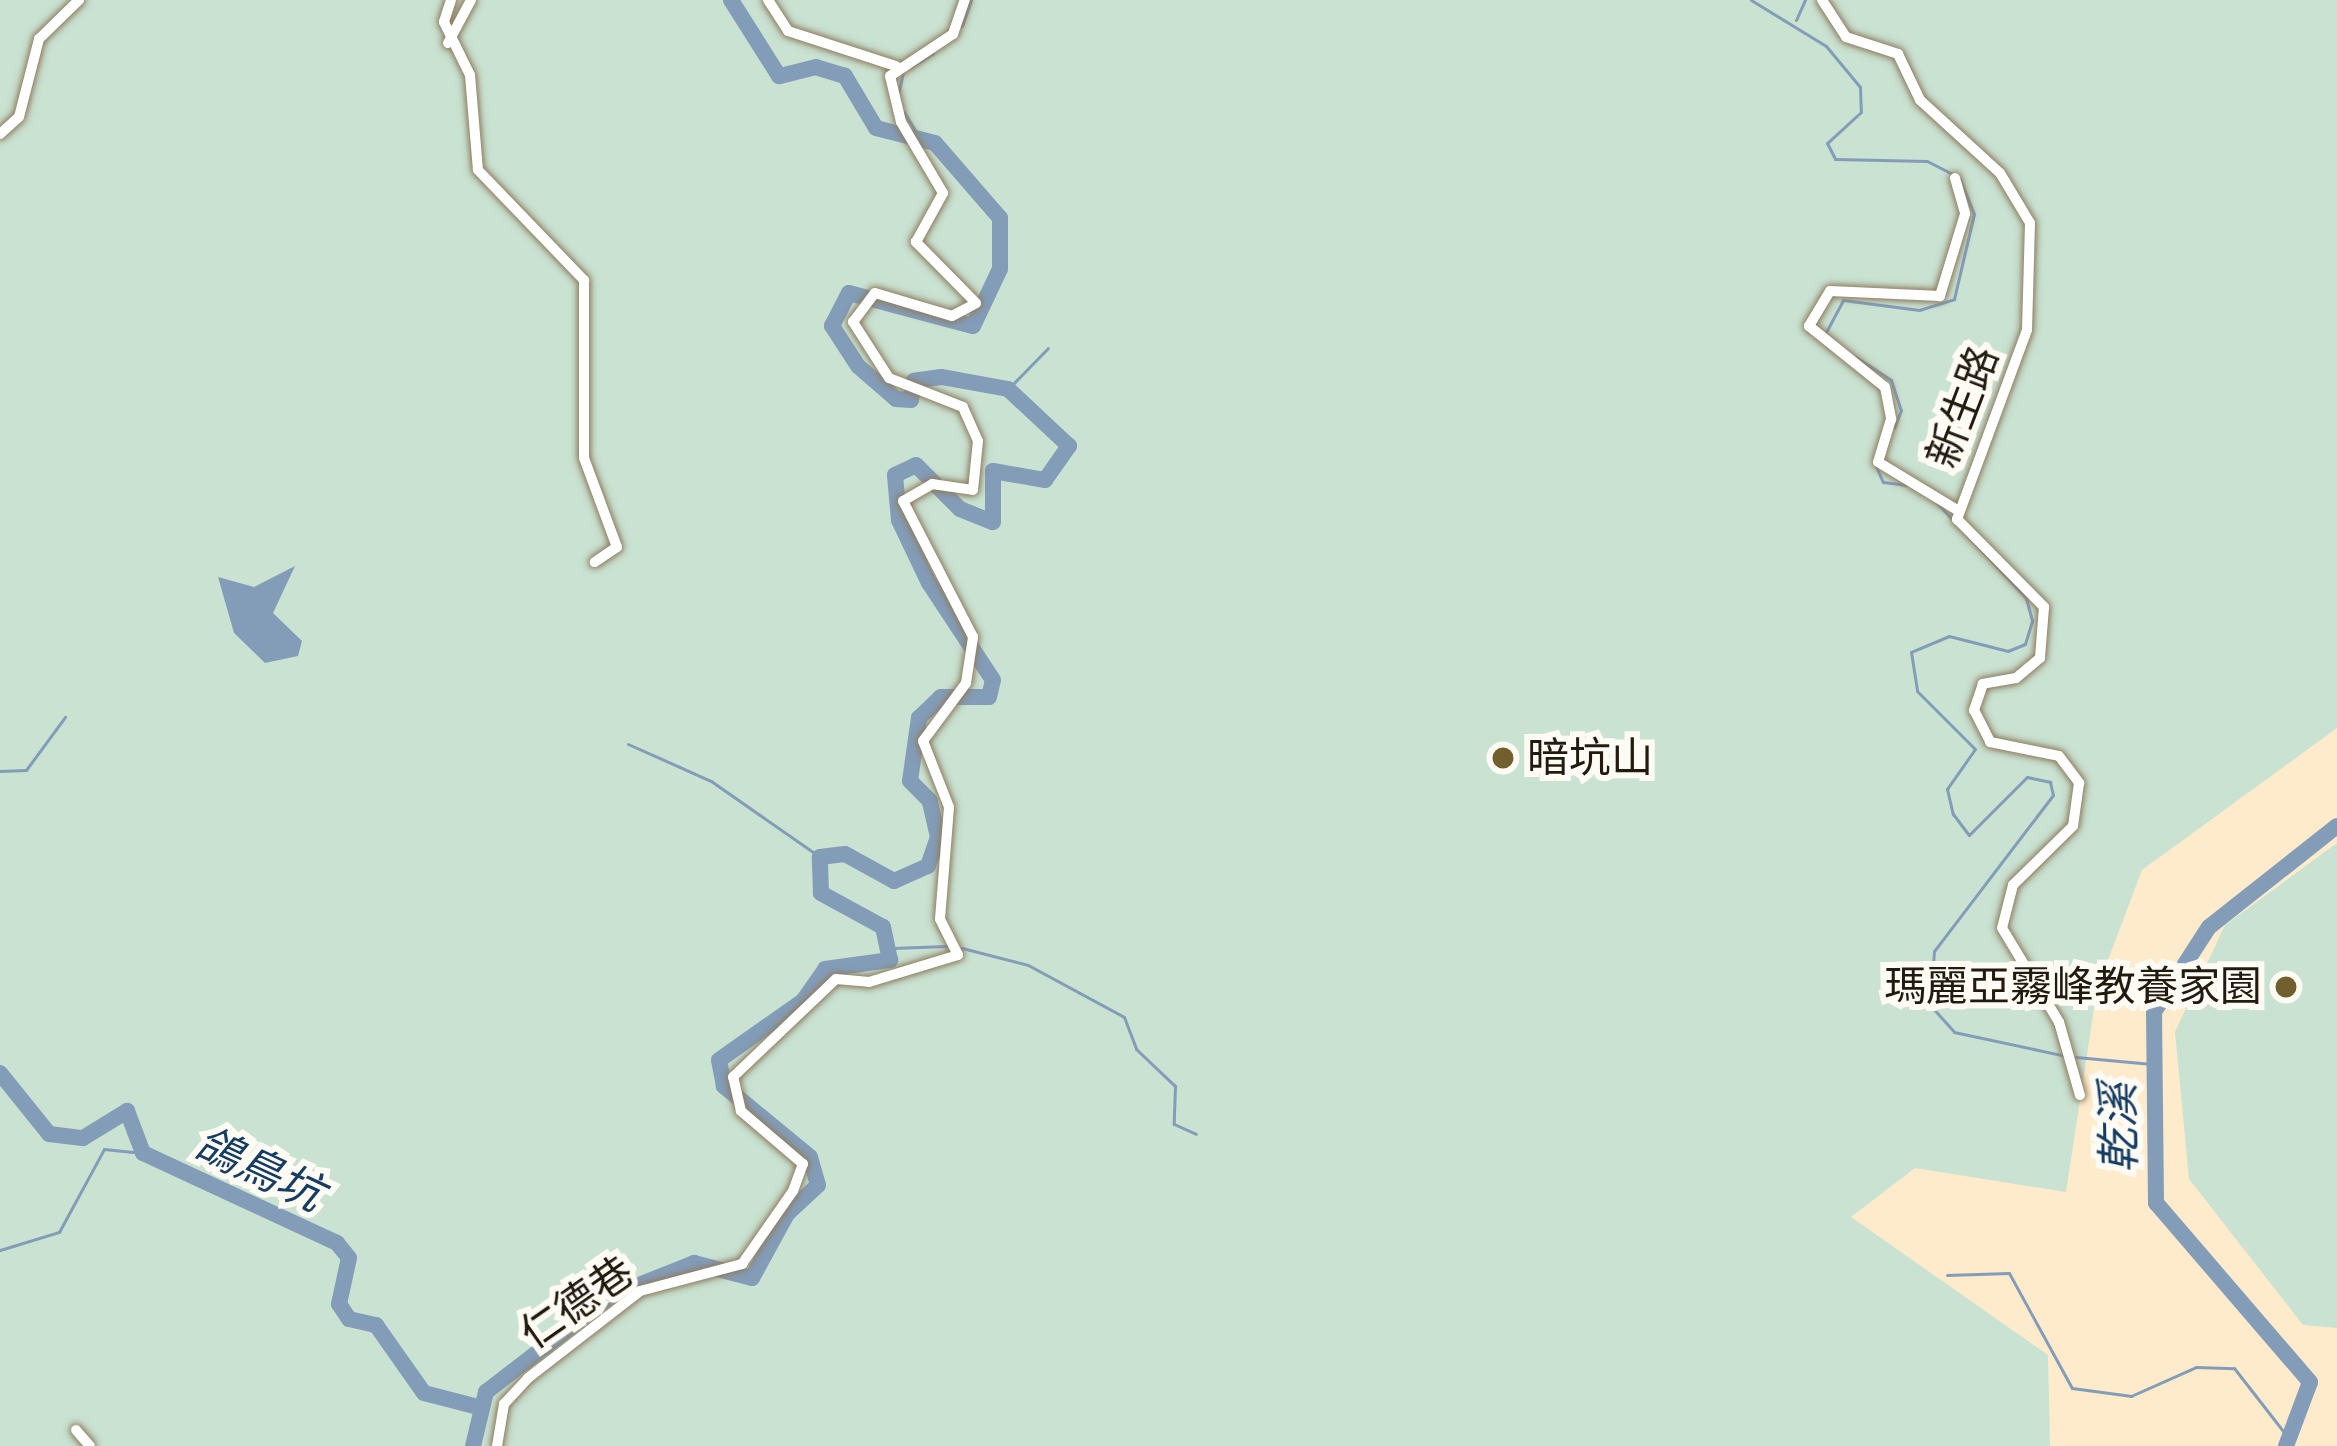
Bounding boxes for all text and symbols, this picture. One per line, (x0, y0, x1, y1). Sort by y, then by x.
street label: 新生路 (1917, 339, 2009, 475)
place label: 暗坑山 (1527, 733, 1653, 783)
marker: 暗坑山 (1490, 745, 1516, 771)
place label: 瑪麗亞霧峰教養家園 (1884, 962, 2262, 1012)
marker: 瑪麗亞霧峰教養家園 (2273, 974, 2299, 1000)
water label: 乾溪 (2091, 1083, 2147, 1173)
water label: 鴿鳥坑 (186, 1116, 332, 1222)
street label: 仁德巷 (511, 1246, 643, 1360)

